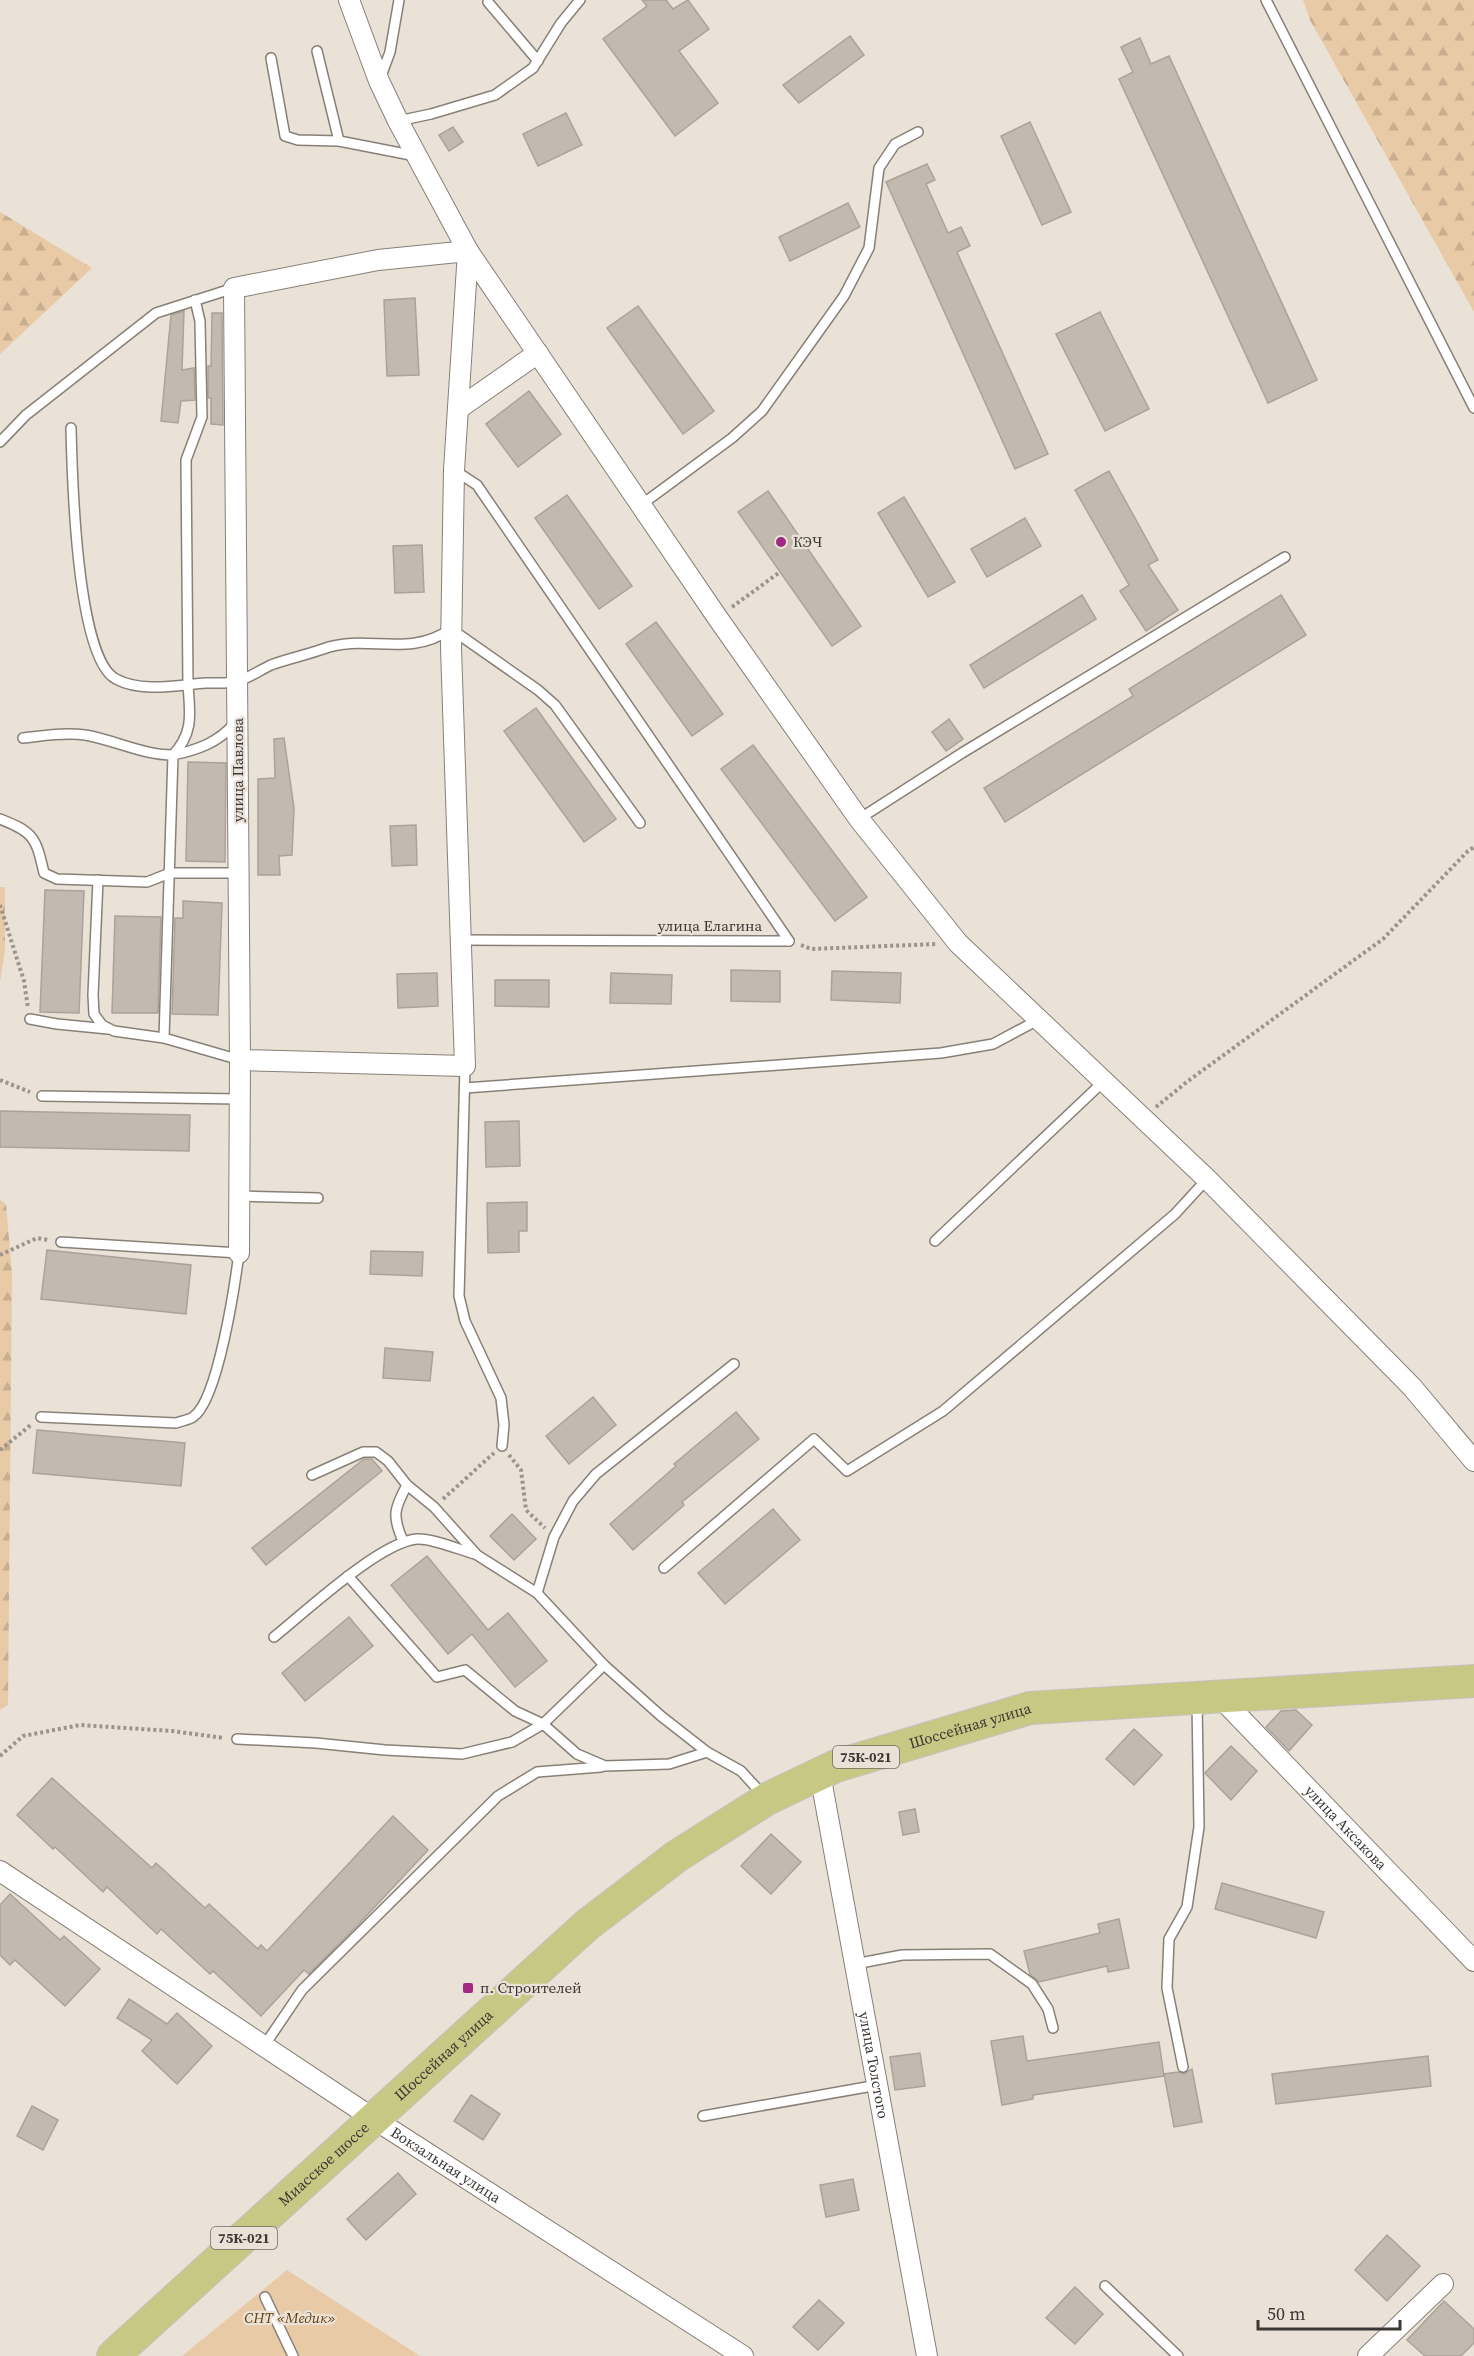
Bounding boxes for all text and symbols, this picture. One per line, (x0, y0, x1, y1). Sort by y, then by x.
place label: КЭЧ (793, 531, 823, 552)
marker: КЭЧ (774, 535, 788, 549)
street label: улица Павлова (227, 717, 248, 822)
street label: улица Елагина (658, 915, 763, 936)
street label: Шоссейная улица (906, 1697, 1034, 1754)
road number: 75К-021 (833, 1746, 899, 1768)
street label: улица Аксакова (1300, 1780, 1392, 1874)
place label: п. Строителей (480, 1977, 582, 1998)
marker: п. Строителей (461, 1981, 475, 1995)
street label: Шоссейная улица (390, 2004, 498, 2105)
street label: улица Толстого (854, 2010, 894, 2120)
street label: Миасское шоссе (273, 2117, 374, 2211)
street label: Вокзальная улица (387, 2121, 505, 2208)
road number: 75К-021 (211, 2227, 277, 2249)
scale bar (1258, 2293, 1400, 2331)
text: 50 m (1267, 2301, 1305, 2326)
park label: СНТ «Медик» (244, 2307, 336, 2328)

